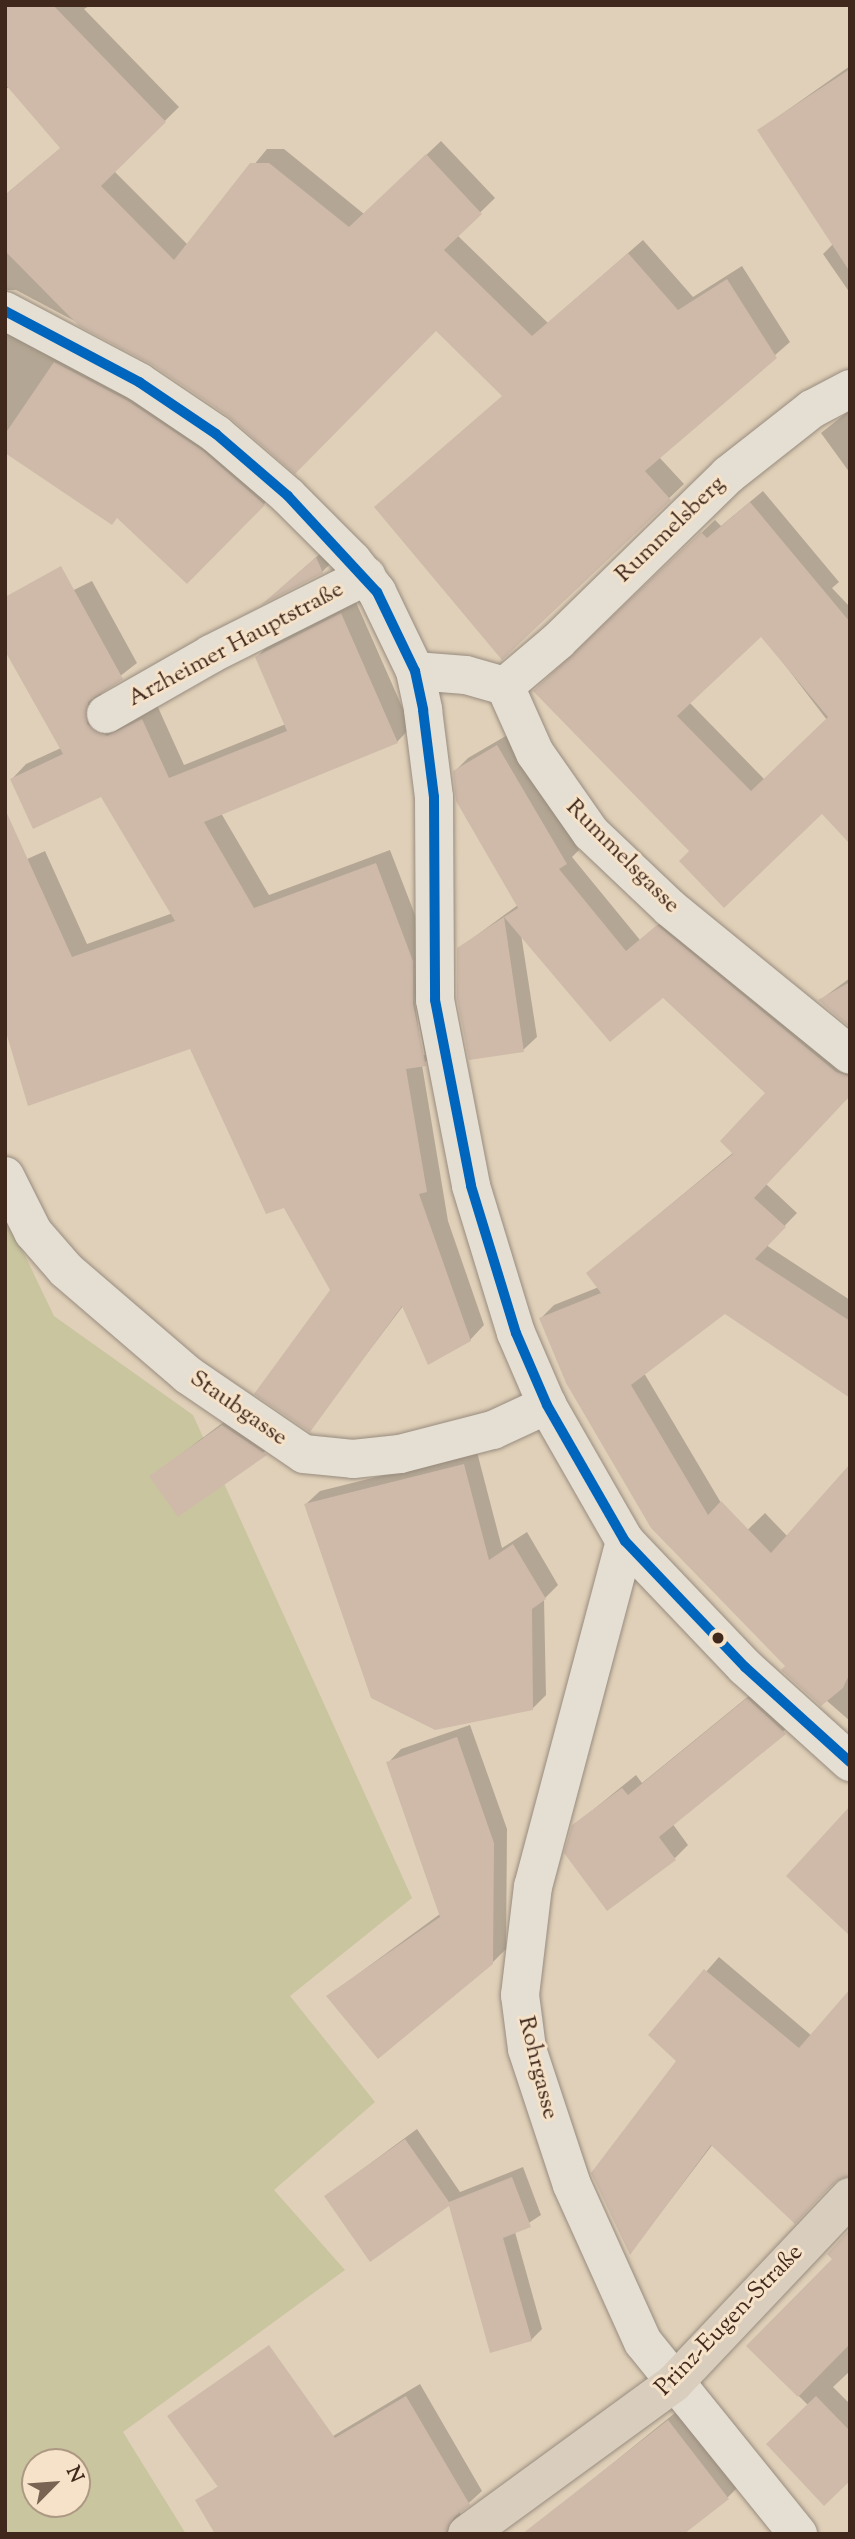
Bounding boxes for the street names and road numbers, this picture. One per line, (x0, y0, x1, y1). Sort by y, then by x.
street label: Rummelsberg (610, 470, 732, 590)
street label: Arzheimer Hauptstraße (123, 576, 349, 714)
street label: Rummelsgasse (559, 794, 685, 920)
street label: Staubgasse (184, 1365, 292, 1453)
street label: Rohrgasse (510, 2013, 564, 2123)
street label: Prinz-Eugen-Straße (650, 2239, 810, 2403)

